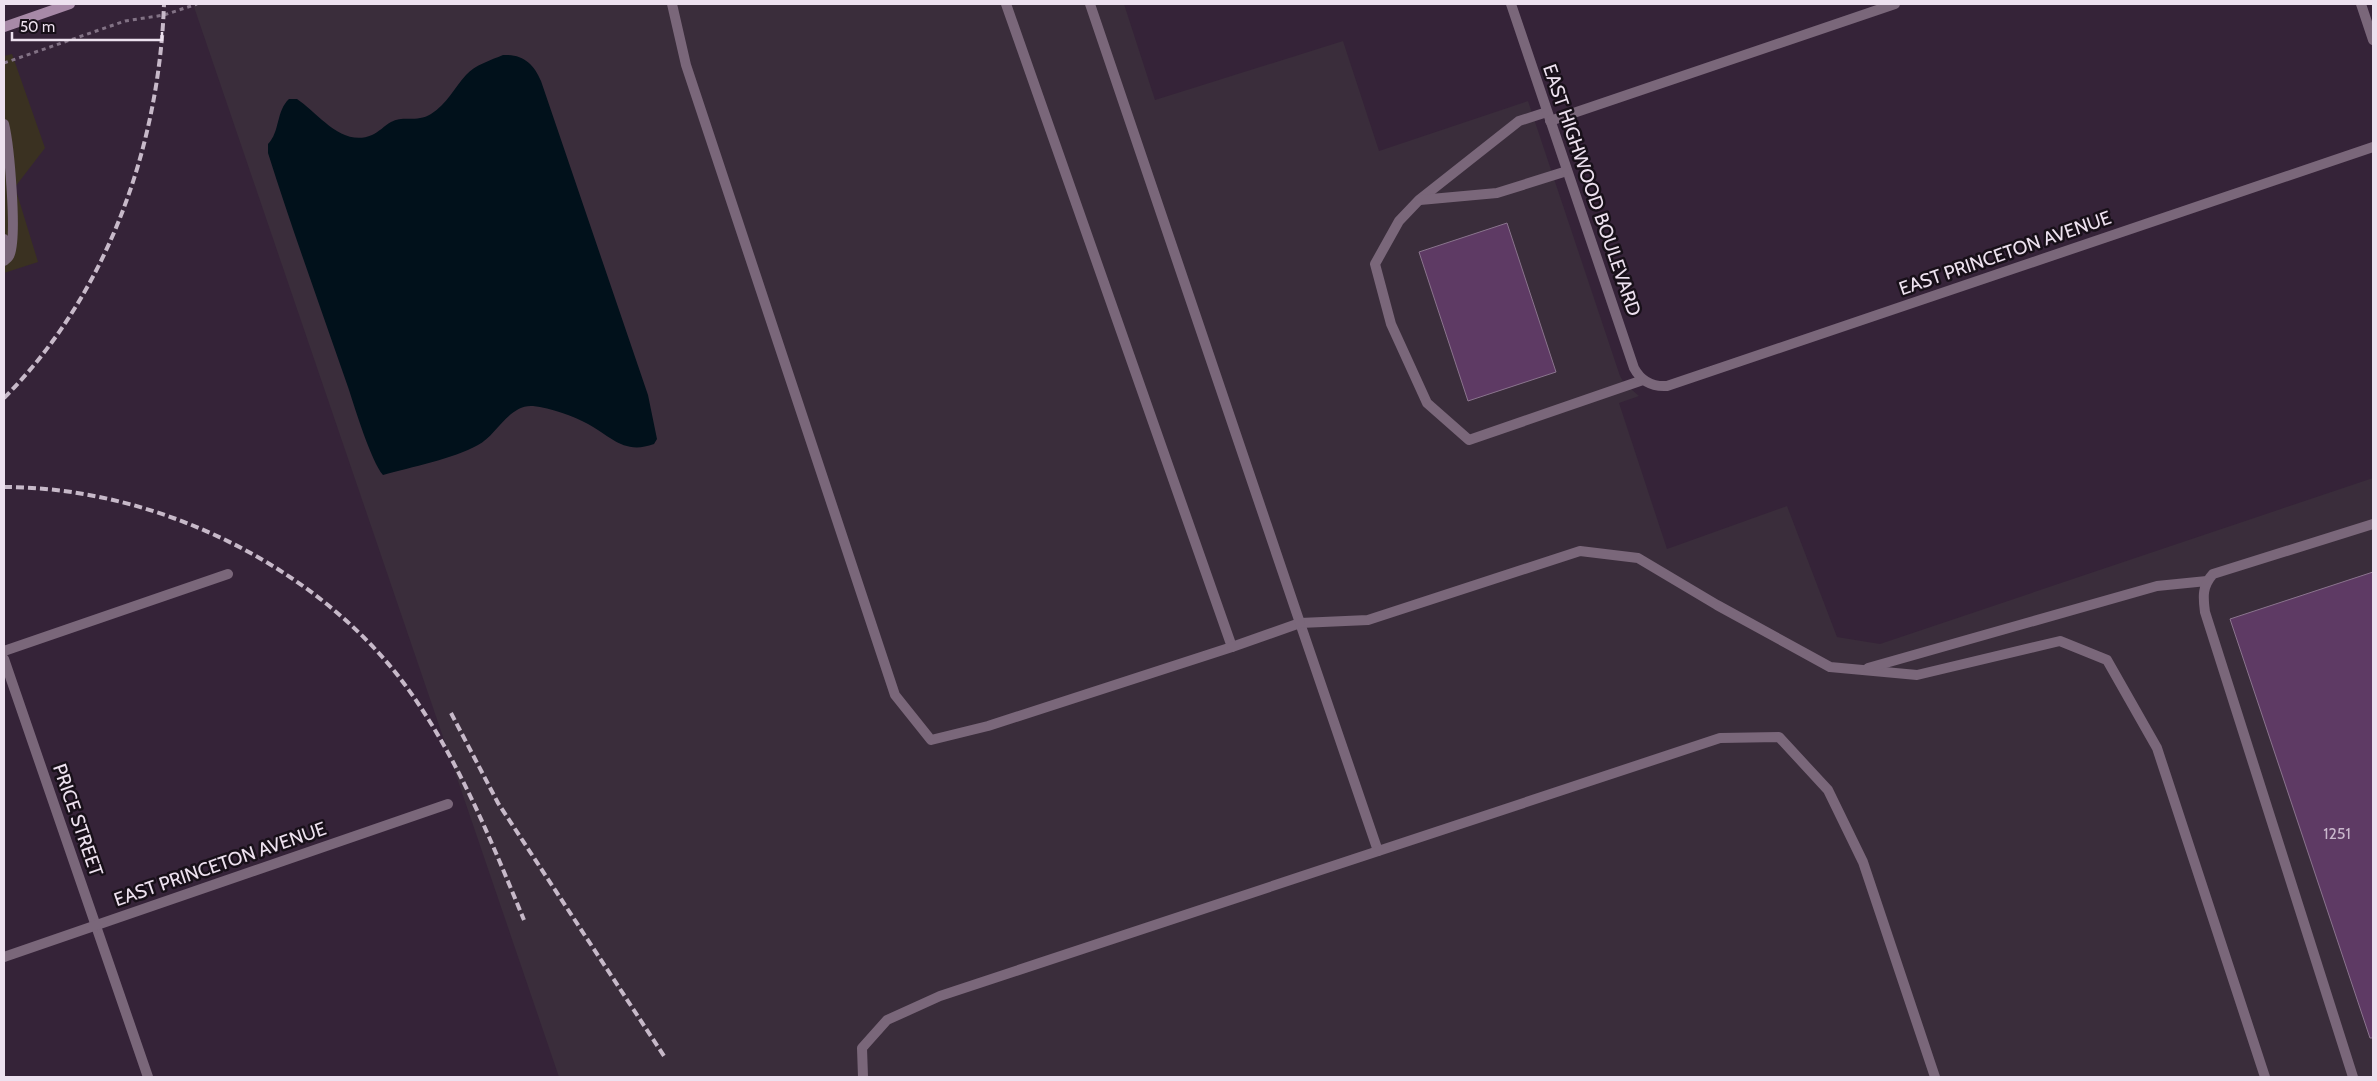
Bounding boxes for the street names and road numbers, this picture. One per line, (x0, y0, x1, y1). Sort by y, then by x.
street label: EAST HIGHWOOD BOULEVARD (1538, 61, 1646, 319)
street label: EAST PRINCETON AVENUE (1896, 206, 2114, 300)
street label: PRICE STREET (48, 761, 108, 879)
street label: EAST PRINCETON AVENUE (111, 817, 329, 911)

